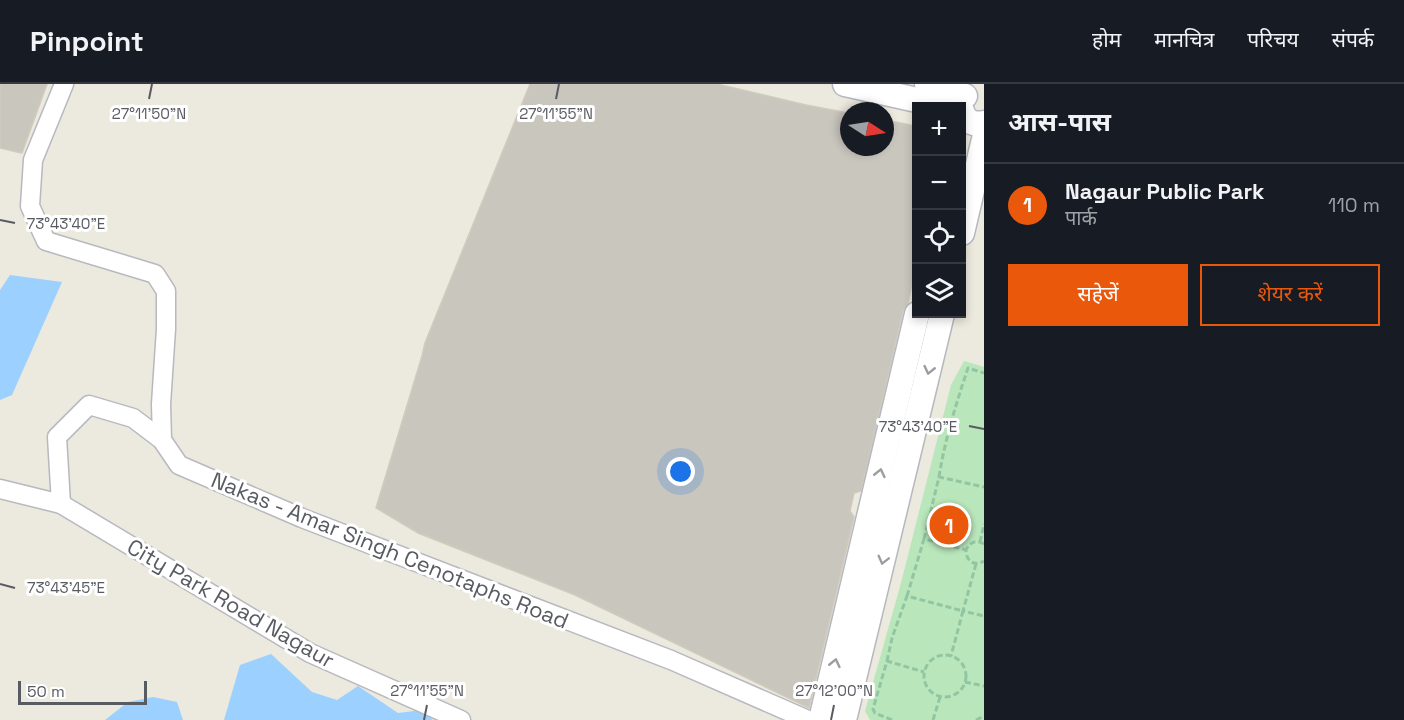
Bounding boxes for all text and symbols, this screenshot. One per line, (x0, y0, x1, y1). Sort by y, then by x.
text: Pinpoint (30, 23, 144, 59)
text: होम (1092, 26, 1121, 53)
text: मानचित्र (1154, 26, 1214, 53)
text: परिचय (1247, 26, 1299, 53)
text: संपर्क (1332, 26, 1374, 53)
north arrow (840, 102, 894, 156)
map controls (912, 102, 966, 318)
button: + (912, 102, 966, 156)
text: 27°11'50"N (112, 104, 186, 123)
text: 27°11'55"N (519, 104, 593, 123)
text: आस-पास (1008, 105, 1111, 139)
button: − (912, 156, 966, 210)
text: Nagaur Public Park (1065, 177, 1265, 205)
text: 1 (1023, 192, 1032, 218)
text: 110 m (1328, 192, 1380, 218)
text: पार्क (1065, 205, 1097, 231)
button: locate (912, 210, 966, 264)
text: 73°43'40"E (27, 214, 105, 233)
button: layers (912, 264, 966, 318)
button: सहेजें (1008, 264, 1188, 326)
button: शेयर करें (1200, 264, 1380, 326)
one-way arrow (923, 365, 936, 375)
text: 73°43'40"E (879, 417, 957, 436)
your location (666, 457, 695, 486)
street label: Nakas - Amar Singh Cenotaphs Road (207, 465, 573, 635)
one-way arrow (872, 469, 885, 479)
pin: 1 (930, 502, 968, 548)
street label: City Park Road Nagaur (122, 532, 340, 674)
one-way arrow (877, 555, 890, 565)
text: 73°43'45"E (27, 578, 105, 597)
one-way arrow (827, 658, 840, 668)
scale bar (18, 678, 147, 706)
text: 50 m (27, 681, 65, 702)
text: 27°11'55"N (390, 681, 464, 700)
text: 27°12'00"N (795, 681, 873, 700)

